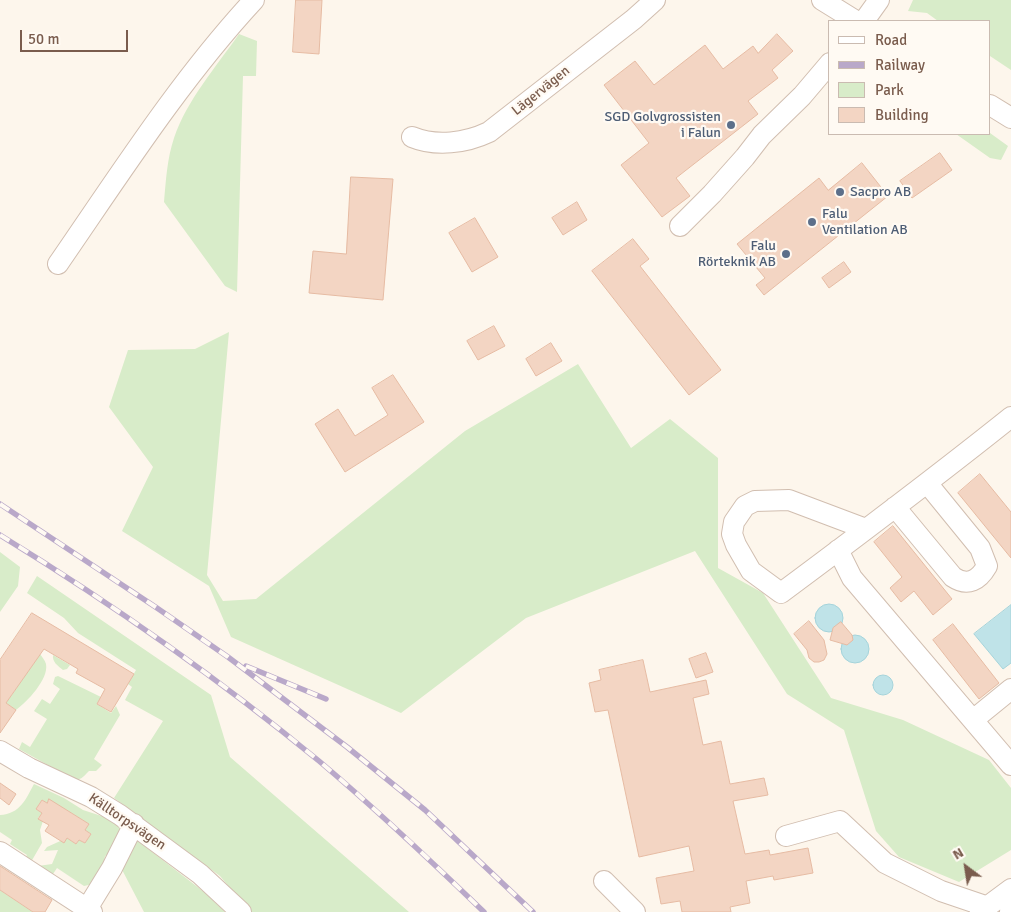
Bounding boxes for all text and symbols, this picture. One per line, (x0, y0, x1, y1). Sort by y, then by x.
scale bar (22, 20, 130, 52)
legend (828, 20, 991, 135)
text: 50 m (28, 30, 59, 48)
text: Road (875, 31, 907, 49)
text: Railway (875, 56, 925, 74)
street label: Lägervägen (509, 63, 573, 119)
text: Park (875, 81, 904, 99)
text: Building (875, 106, 929, 124)
place label: SGD Golvgrossisten i Falun (604, 109, 721, 142)
marker: SGD Golvgrossisten i Falun (725, 119, 737, 131)
place label: Sacpro AB (850, 184, 911, 200)
marker: Sacpro AB (834, 186, 846, 198)
place label: Falu Ventilation AB (822, 206, 908, 238)
marker: Falu Ventilation AB (806, 216, 818, 228)
place label: Falu Rörteknik AB (698, 238, 776, 270)
marker: Falu Rörteknik AB (780, 248, 792, 260)
street label: Källtorpsvägen (85, 790, 169, 854)
north arrow (941, 842, 991, 892)
text: N (949, 844, 967, 864)

